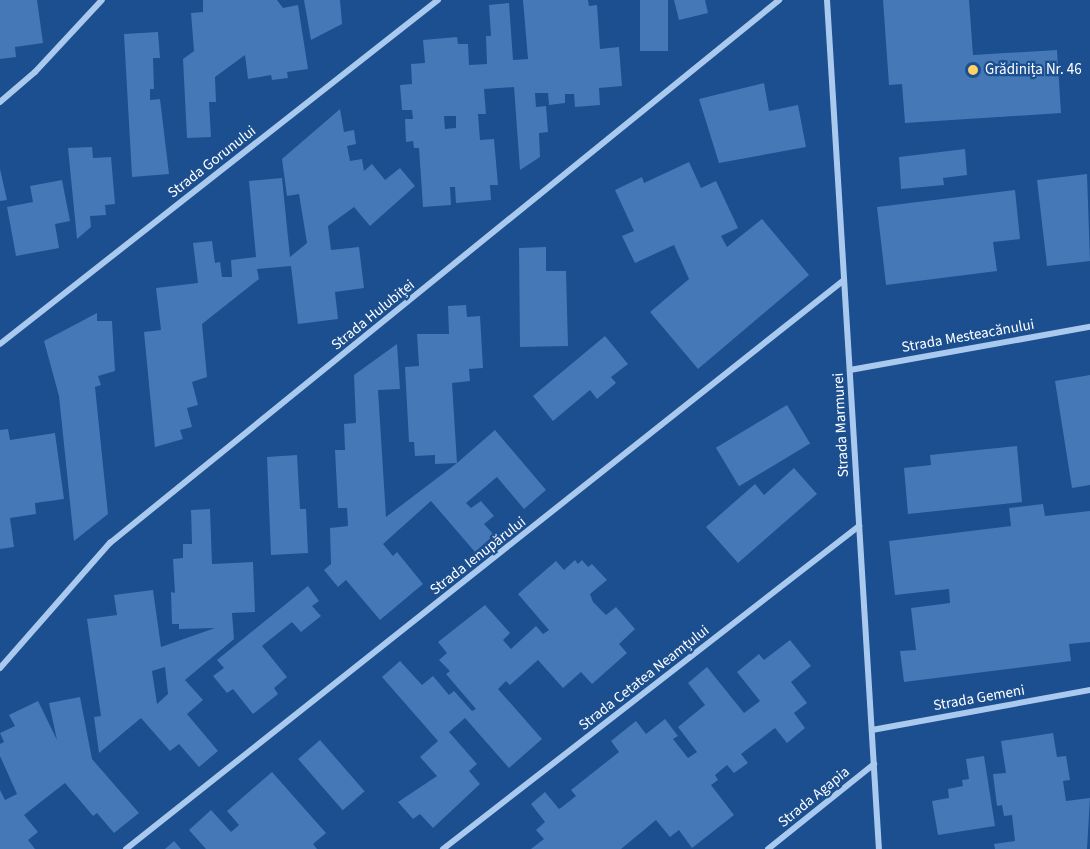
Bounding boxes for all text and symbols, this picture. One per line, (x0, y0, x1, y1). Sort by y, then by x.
place label: Grădinița Nr. 46 (985, 61, 1082, 79)
marker: Grădinița Nr. 46 (966, 63, 980, 77)
street label: Strada Gorunului (164, 122, 260, 202)
street label: Strada Hulubiței (328, 276, 418, 354)
street label: Strada Mesteacănului (900, 315, 1036, 357)
street label: Strada Marmurei (829, 372, 853, 478)
street label: Strada Ienupărului (427, 513, 529, 599)
street label: Strada Cetatea Neamțului (575, 622, 713, 734)
street label: Strada Gemeni (932, 681, 1026, 715)
street label: Strada Agapia (775, 763, 853, 831)

